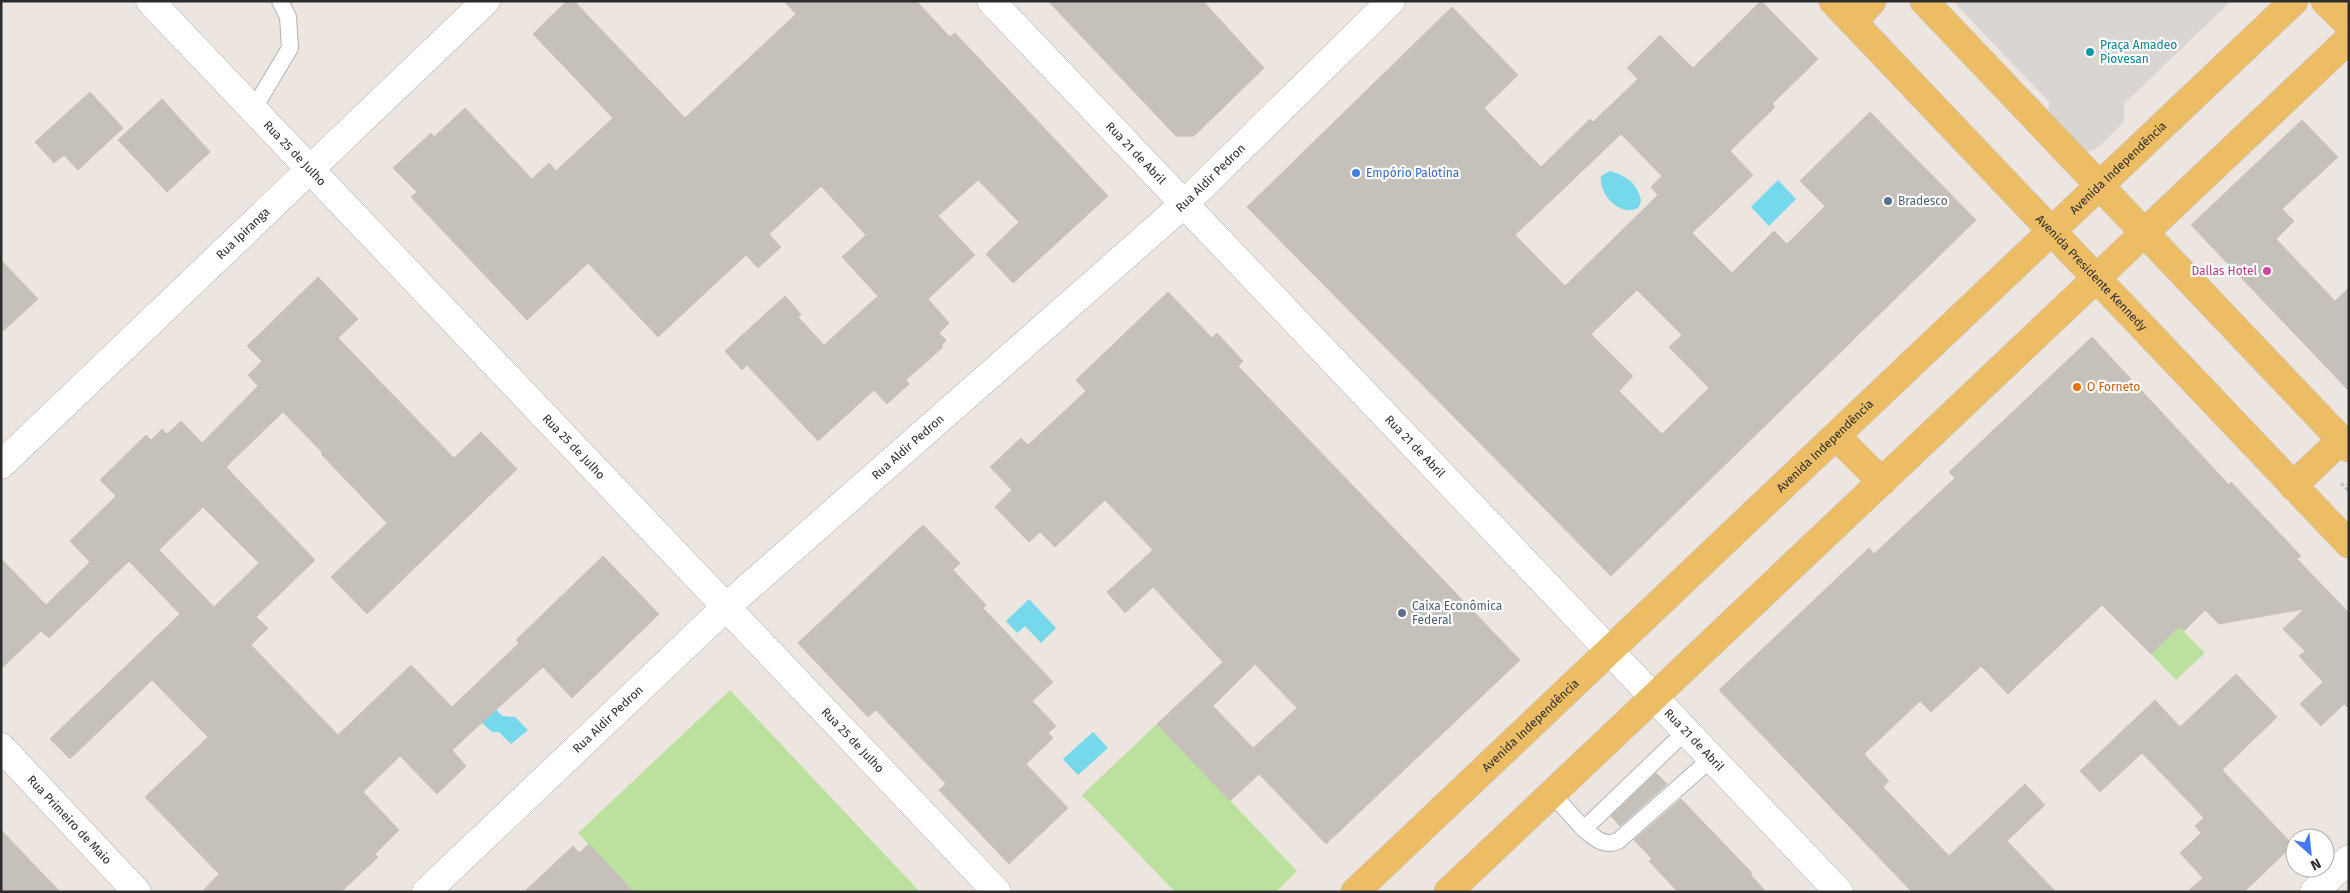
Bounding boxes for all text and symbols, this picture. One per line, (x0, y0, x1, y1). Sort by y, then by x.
place label: Praça Amadeo Piovesan (2100, 38, 2177, 66)
marker: Praça Amadeo Piovesan (2084, 46, 2096, 58)
street label: Rua 25 de Julho (261, 118, 329, 189)
street label: Rua 21 de Abril (1103, 119, 1169, 187)
street label: Avenida Independência (2067, 119, 2169, 217)
street label: Rua Aldir Pedron (1173, 141, 1248, 215)
place label: Empório Palotina (1366, 166, 1459, 180)
marker: Empório Palotina (1350, 167, 1362, 179)
place label: Bradesco (1898, 194, 1948, 208)
marker: Bradesco (1882, 195, 1894, 207)
street label: Rua Ipiranga (214, 205, 273, 262)
street label: Avenida Presidente Kennedy (2033, 212, 2150, 334)
place label: Dallas Hotel (2191, 264, 2257, 278)
marker: Dallas Hotel (2261, 265, 2273, 277)
place label: O Forneto (2087, 380, 2140, 394)
marker: O Forneto (2071, 381, 2083, 393)
street label: Avenida Independência (1774, 397, 1876, 495)
street label: Rua 25 de Julho (540, 411, 608, 482)
street label: Rua Aldir Pedron (869, 412, 947, 482)
street label: Rua 21 de Abril (1382, 413, 1448, 481)
place label: Caixa Econômica Federal (1412, 599, 1502, 627)
marker: Caixa Econômica Federal (1396, 607, 1408, 619)
street label: Avenida Independência (1479, 676, 1582, 775)
street label: Rua Aldir Pedron (570, 683, 646, 756)
street label: Rua 25 de Julho (819, 705, 887, 776)
street label: Rua 21 de Abril (1661, 706, 1727, 774)
street label: Rua Primeiro de Maio (24, 773, 114, 867)
north arrow (2285, 828, 2335, 878)
text: N (2308, 854, 2324, 874)

